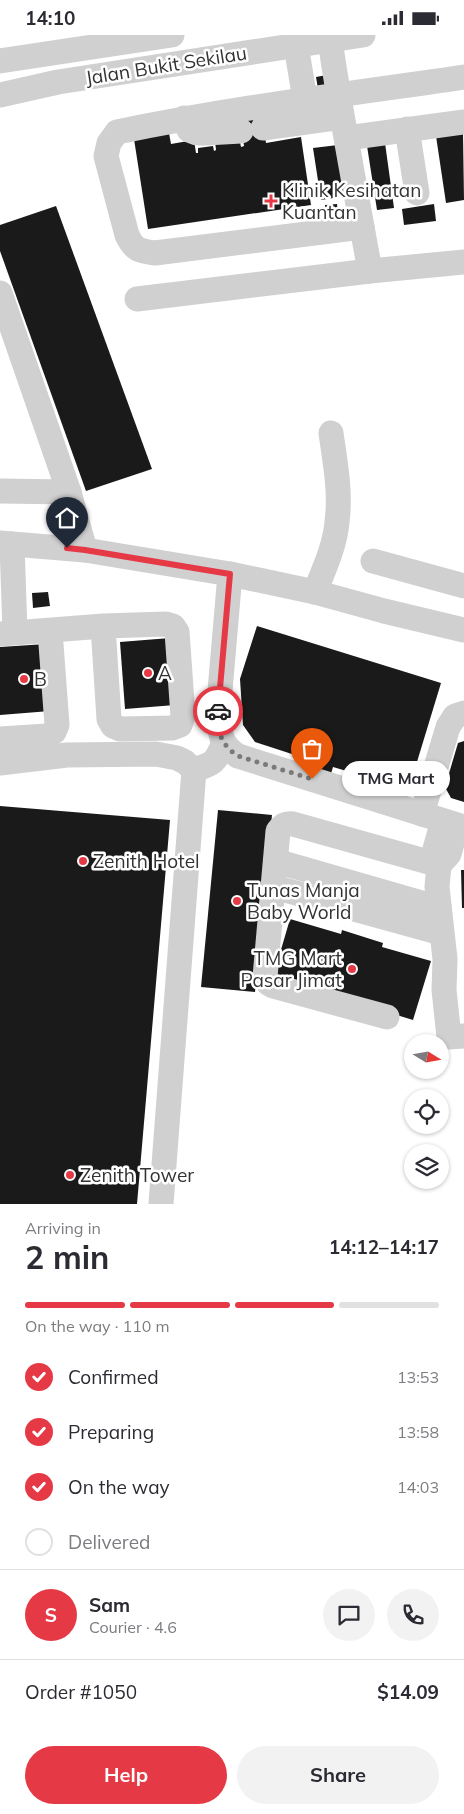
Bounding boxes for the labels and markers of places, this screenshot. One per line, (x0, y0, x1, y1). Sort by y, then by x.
place label: Klinik Kesihatan Kuantan (282, 178, 421, 224)
marker: Klinik Kesihatan Kuantan (264, 194, 278, 208)
pin (46, 497, 88, 548)
place label: A (158, 661, 172, 685)
place label: B (34, 667, 47, 691)
marker: A (142, 667, 154, 679)
marker: B (18, 673, 30, 685)
pin (291, 728, 333, 779)
callout: TMG Mart (342, 761, 450, 797)
place label: Zenith Hotel (93, 849, 200, 873)
marker: Zenith Hotel (77, 855, 89, 867)
place label: Tunas Manja Baby World (247, 878, 360, 924)
marker: Tunas Manja Baby World (231, 895, 243, 907)
place label: TMG Mart Pasar Jimat (241, 946, 342, 992)
marker: TMG Mart Pasar Jimat (346, 963, 358, 975)
place label: Zenith Tower (80, 1163, 194, 1187)
marker: Zenith Tower (64, 1169, 76, 1181)

